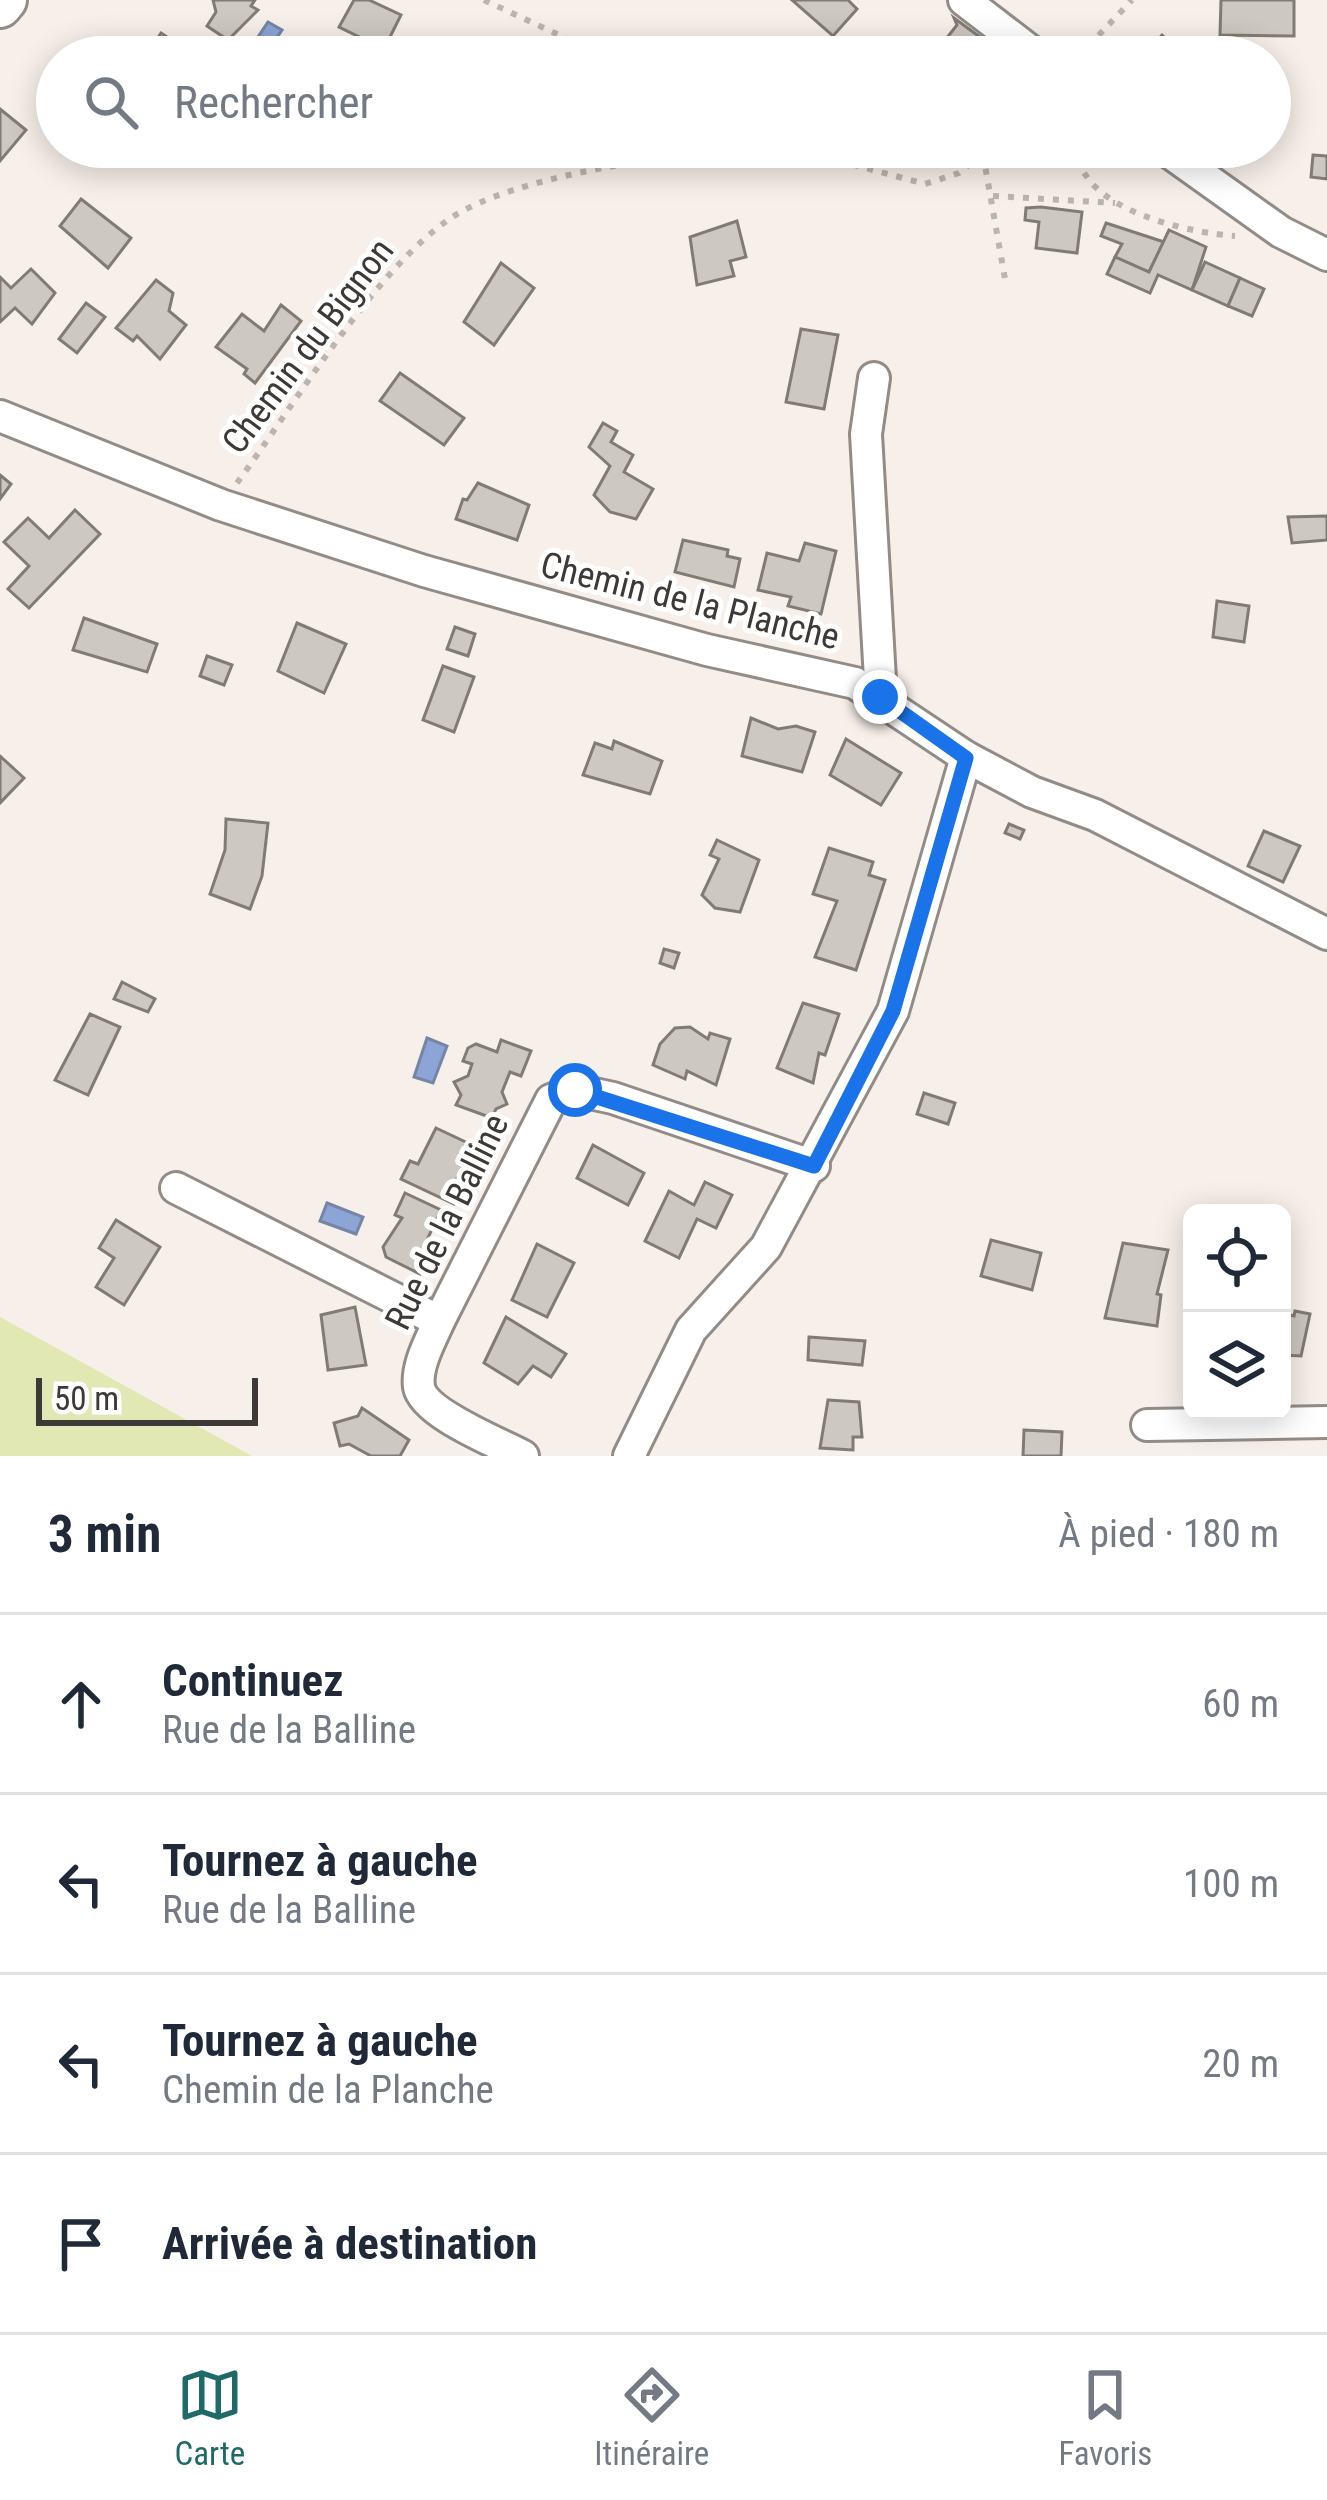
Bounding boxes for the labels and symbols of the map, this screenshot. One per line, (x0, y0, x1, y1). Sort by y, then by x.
street label: Chemin du Bignon (214, 230, 402, 462)
street label: Chemin de la Planche (536, 544, 844, 658)
route end (853, 670, 907, 724)
route start (548, 1063, 602, 1117)
street label: Rue de la Balline (377, 1107, 517, 1337)
scale bar (36, 1372, 258, 1425)

